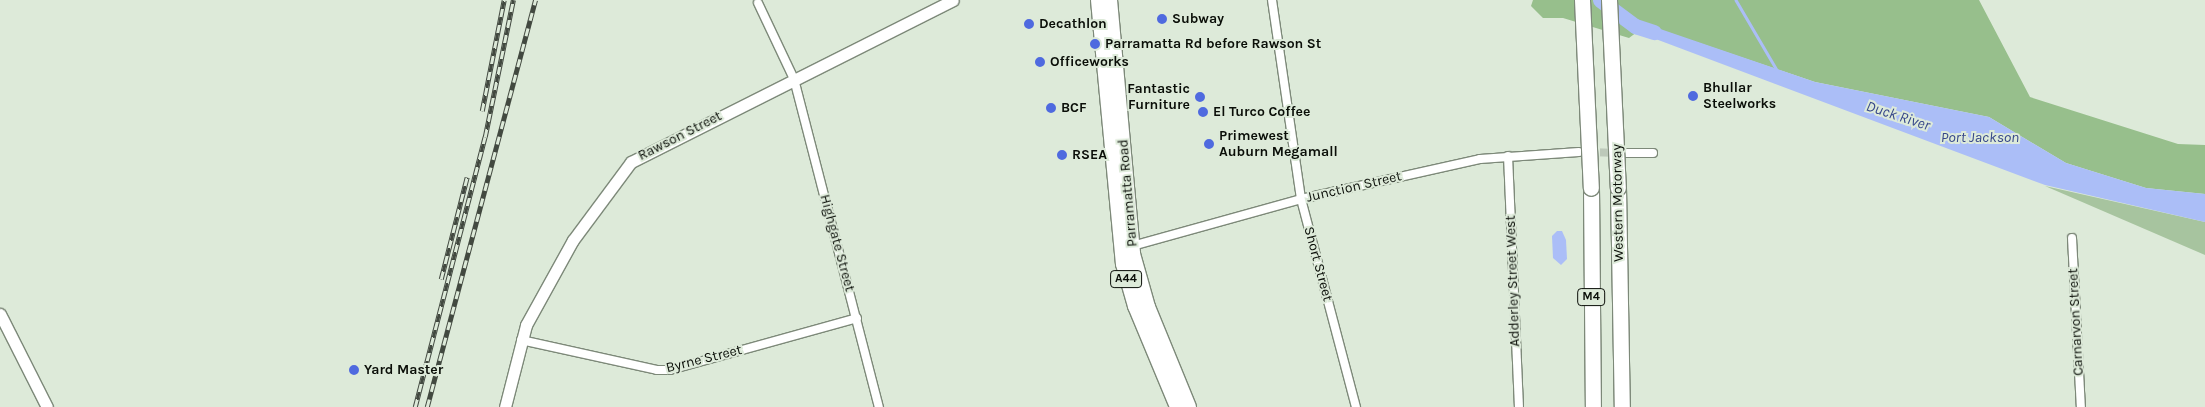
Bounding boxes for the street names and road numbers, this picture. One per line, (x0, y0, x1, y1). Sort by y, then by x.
street label: Rawson Street (635, 108, 725, 164)
street label: Parramatta Road (1115, 139, 1141, 247)
street label: Western Motorway (1609, 144, 1627, 262)
street label: Junction Street (1305, 168, 1403, 206)
street label: Highgate Street (816, 193, 858, 293)
street label: Adderley Street West (1502, 215, 1524, 347)
street label: Short Street (1300, 225, 1336, 303)
street label: Carnarvon Street (2065, 268, 2087, 376)
road number: A44 (1110, 270, 1142, 288)
road number: M4 (1576, 288, 1606, 306)
street label: Byrne Street (664, 341, 744, 377)

